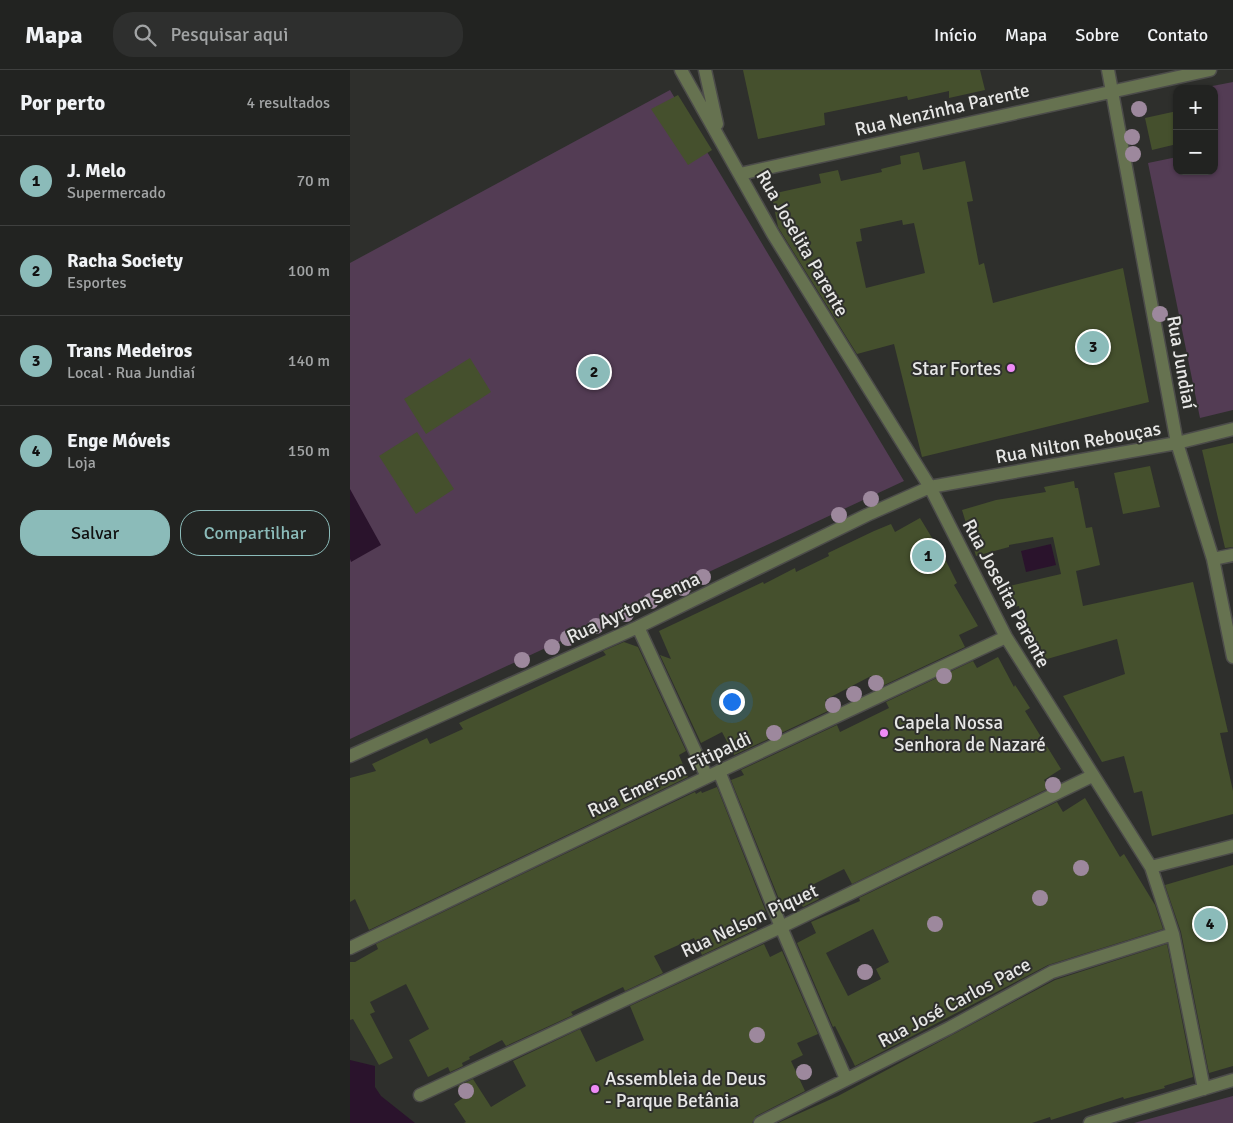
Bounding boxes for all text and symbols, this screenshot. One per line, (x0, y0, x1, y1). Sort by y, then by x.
search box (113, 12, 463, 57)
text: Mapa (25, 20, 83, 50)
icon: search (131, 21, 159, 49)
text: Pesquisar aqui (171, 23, 288, 47)
text: Início (934, 24, 977, 46)
text: Mapa (1005, 24, 1047, 46)
text: Sobre (1075, 24, 1119, 46)
text: Contato (1147, 24, 1208, 46)
street label: Rua Nenzinha Parente (852, 78, 1032, 142)
map controls (1173, 85, 1218, 175)
button: + (1173, 85, 1218, 130)
text: Por perto (20, 90, 105, 116)
text: 4 resultados (247, 93, 330, 113)
button: − (1173, 130, 1218, 175)
text: J. Melo (67, 159, 126, 183)
street label: Rua Joselita Parente (751, 166, 854, 321)
text: 1 (32, 171, 40, 191)
text: 70 m (296, 171, 330, 191)
text: Supermercado (67, 183, 166, 203)
text: Racha Society (67, 249, 183, 273)
text: 2 (32, 261, 40, 281)
text: 100 m (288, 261, 330, 281)
text: Esportes (67, 273, 127, 293)
street label: Rua Jundiaí (1161, 314, 1201, 412)
pin: 3 (1077, 328, 1109, 366)
text: Trans Medeiros (67, 339, 192, 363)
text: 3 (32, 351, 40, 371)
text: 140 m (288, 351, 330, 371)
pin: 2 (578, 353, 610, 391)
place label: Star Fortes (912, 357, 1001, 381)
marker: Star Fortes (1005, 362, 1017, 374)
text: Local · Rua Jundiaí (67, 363, 195, 383)
street label: Rua Nilton Rebouças (994, 417, 1163, 469)
text: Enge Móveis (67, 429, 170, 453)
text: 4 (32, 441, 40, 461)
text: 150 m (288, 441, 330, 461)
text: Loja (67, 453, 96, 473)
button: Salvar (20, 510, 170, 556)
button: Compartilhar (180, 510, 330, 556)
street label: Rua Joselita Parente (957, 515, 1055, 672)
pin: 1 (912, 537, 944, 575)
street label: Rua Ayrton Senna (563, 567, 704, 649)
your location (719, 689, 745, 715)
place label: Capela Nossa Senhora de Nazaré (894, 711, 1046, 757)
street label: Rua Emerson Fitipaldi (584, 727, 755, 823)
marker: Capela Nossa Senhora de Nazaré (878, 727, 890, 739)
street label: Rua Nelson Piquet (677, 879, 822, 963)
pin: 4 (1194, 905, 1226, 943)
street label: Rua José Carlos Pace (874, 952, 1035, 1053)
place label: Assembleia de Deus - Parque Betânia (605, 1067, 766, 1113)
marker: Assembleia de Deus - Parque Betânia (589, 1083, 601, 1095)

